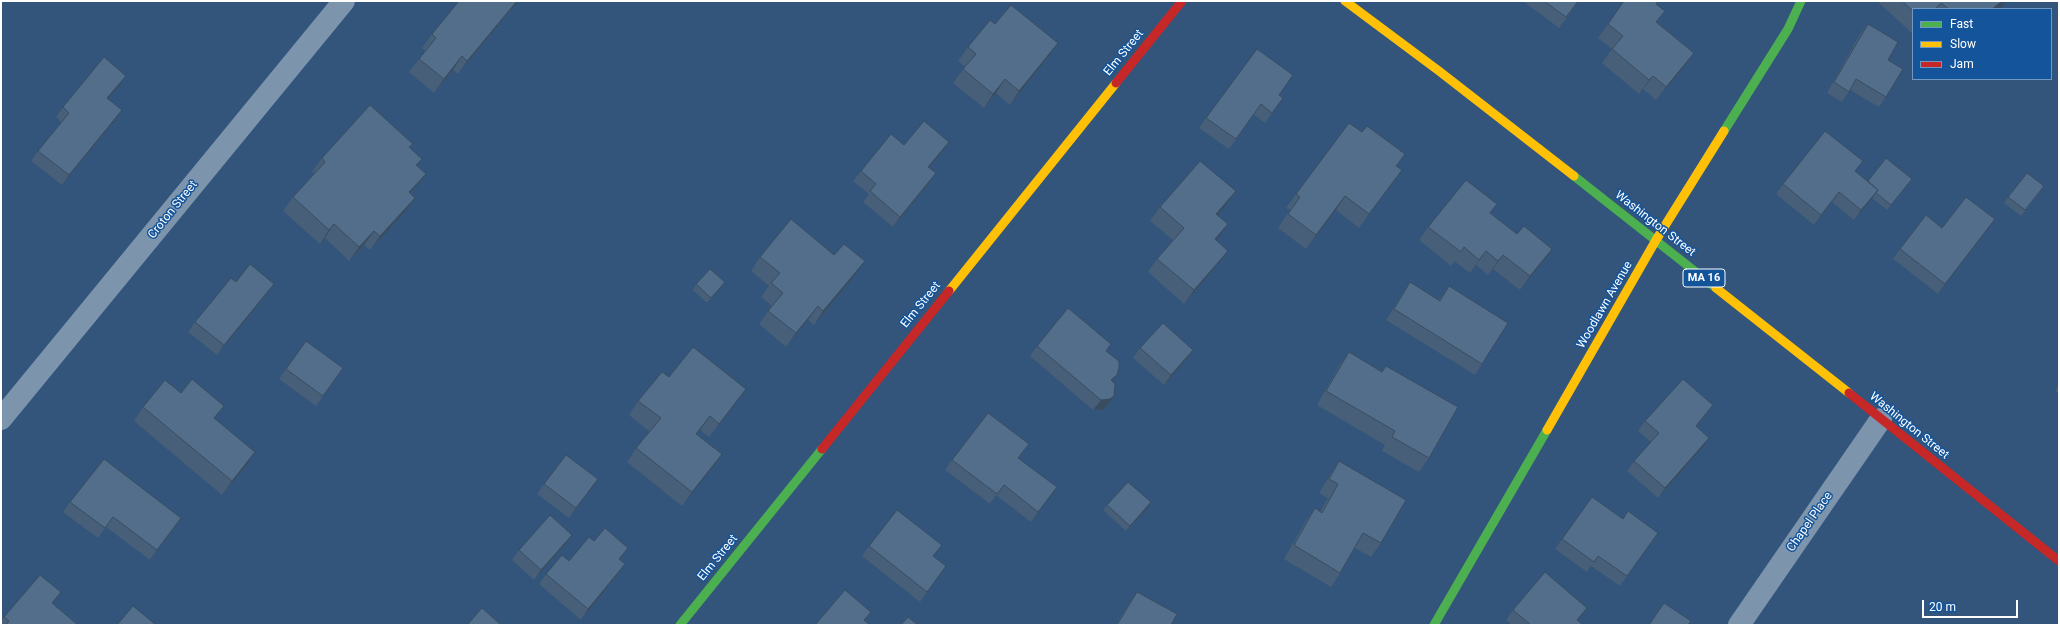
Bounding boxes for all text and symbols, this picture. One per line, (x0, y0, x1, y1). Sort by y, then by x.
legend (1912, 8, 2052, 80)
text: Fast (1950, 17, 1973, 31)
street label: Elm Street (1101, 27, 1147, 79)
text: Slow (1950, 37, 1976, 51)
text: Jam (1950, 57, 1974, 71)
street label: Croton Street (145, 178, 201, 242)
street label: Washington Street (1612, 188, 1698, 260)
street label: Woodlawn Avenue (1574, 259, 1636, 351)
road number: MA 16 (1683, 269, 1725, 287)
street label: Elm Street (898, 279, 944, 331)
street label: Washington Street (1866, 390, 1952, 462)
street label: Chapel Place (1784, 489, 1836, 555)
street label: Elm Street (695, 532, 741, 584)
scale bar (1924, 592, 2020, 618)
text: 20 m (1929, 600, 1956, 614)

